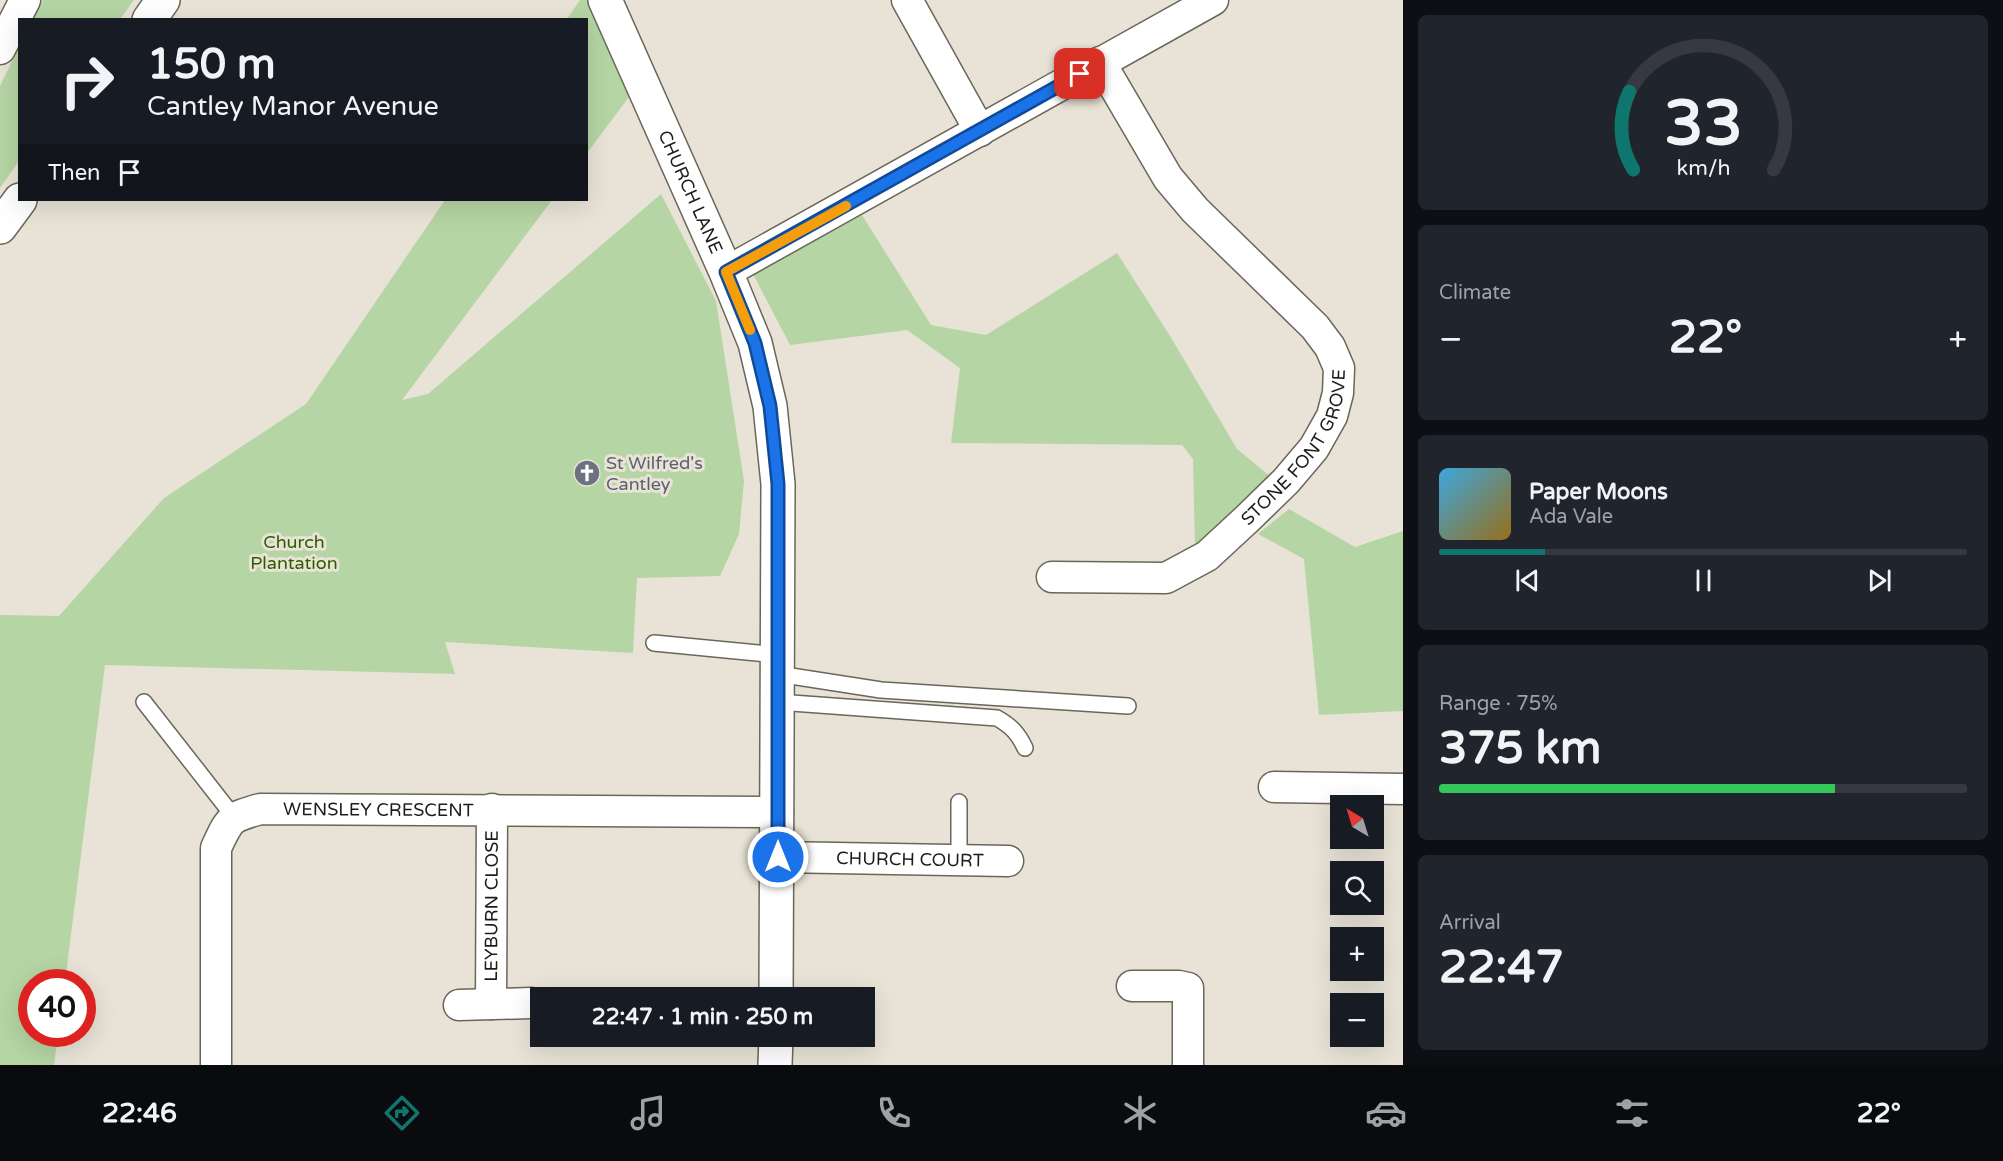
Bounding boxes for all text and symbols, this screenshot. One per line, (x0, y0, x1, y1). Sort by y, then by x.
text: 150 m (147, 39, 276, 90)
icon: right (48, 42, 126, 120)
pin (1054, 48, 1105, 99)
icon: arrive (1063, 57, 1096, 90)
text: 33 (1664, 87, 1742, 162)
text: Cantley Manor Avenue (147, 90, 439, 123)
street label: CHURCH LANE (653, 127, 727, 257)
text: km/h (1676, 155, 1730, 181)
icon: arrive (113, 156, 146, 189)
text: Then (48, 160, 101, 186)
text: Climate (1439, 281, 1511, 305)
text: 22° (1669, 311, 1742, 365)
text: − (1439, 320, 1463, 359)
text: + (1948, 320, 1967, 359)
street label: STONE FONT GROVE (1236, 369, 1350, 530)
place label: St Wilfred's Cantley (606, 452, 703, 495)
church icon: St Wilfred's Cantley (572, 458, 602, 488)
text: Paper Moons (1529, 479, 1668, 505)
text: Ada Vale (1529, 505, 1613, 529)
park label: Church Plantation (250, 531, 338, 574)
icon: previous (1511, 564, 1544, 597)
icon: pause (1687, 564, 1720, 597)
icon: next (1863, 564, 1896, 597)
text: Range · 75% (1439, 692, 1558, 716)
text: 375 km (1439, 722, 1601, 776)
north arrow (1330, 795, 1384, 849)
map controls (1330, 795, 1384, 1047)
street label: WENSLEY CRESCENT (283, 798, 474, 821)
position arrow (746, 825, 810, 889)
street label: LEYBURN CLOSE (480, 830, 503, 982)
street label: CHURCH COURT (836, 847, 984, 872)
button: search (1330, 861, 1384, 915)
text: Arrival (1439, 911, 1501, 935)
button: + (1330, 927, 1384, 981)
text: 22:47 (1439, 941, 1564, 995)
speed limit sign: 40 (18, 969, 96, 1047)
button: − (1330, 993, 1384, 1047)
text: 22:47 · 1 min · 250 m (592, 1004, 813, 1030)
icon: directions (381, 1092, 423, 1134)
icon: music (627, 1092, 669, 1134)
icon: phone (873, 1092, 915, 1134)
icon: climate (1119, 1092, 1161, 1134)
icon: car (1365, 1092, 1407, 1134)
icon: filters (1611, 1092, 1653, 1134)
text: 22:46 (102, 1097, 177, 1130)
text: 22° (1857, 1097, 1901, 1130)

